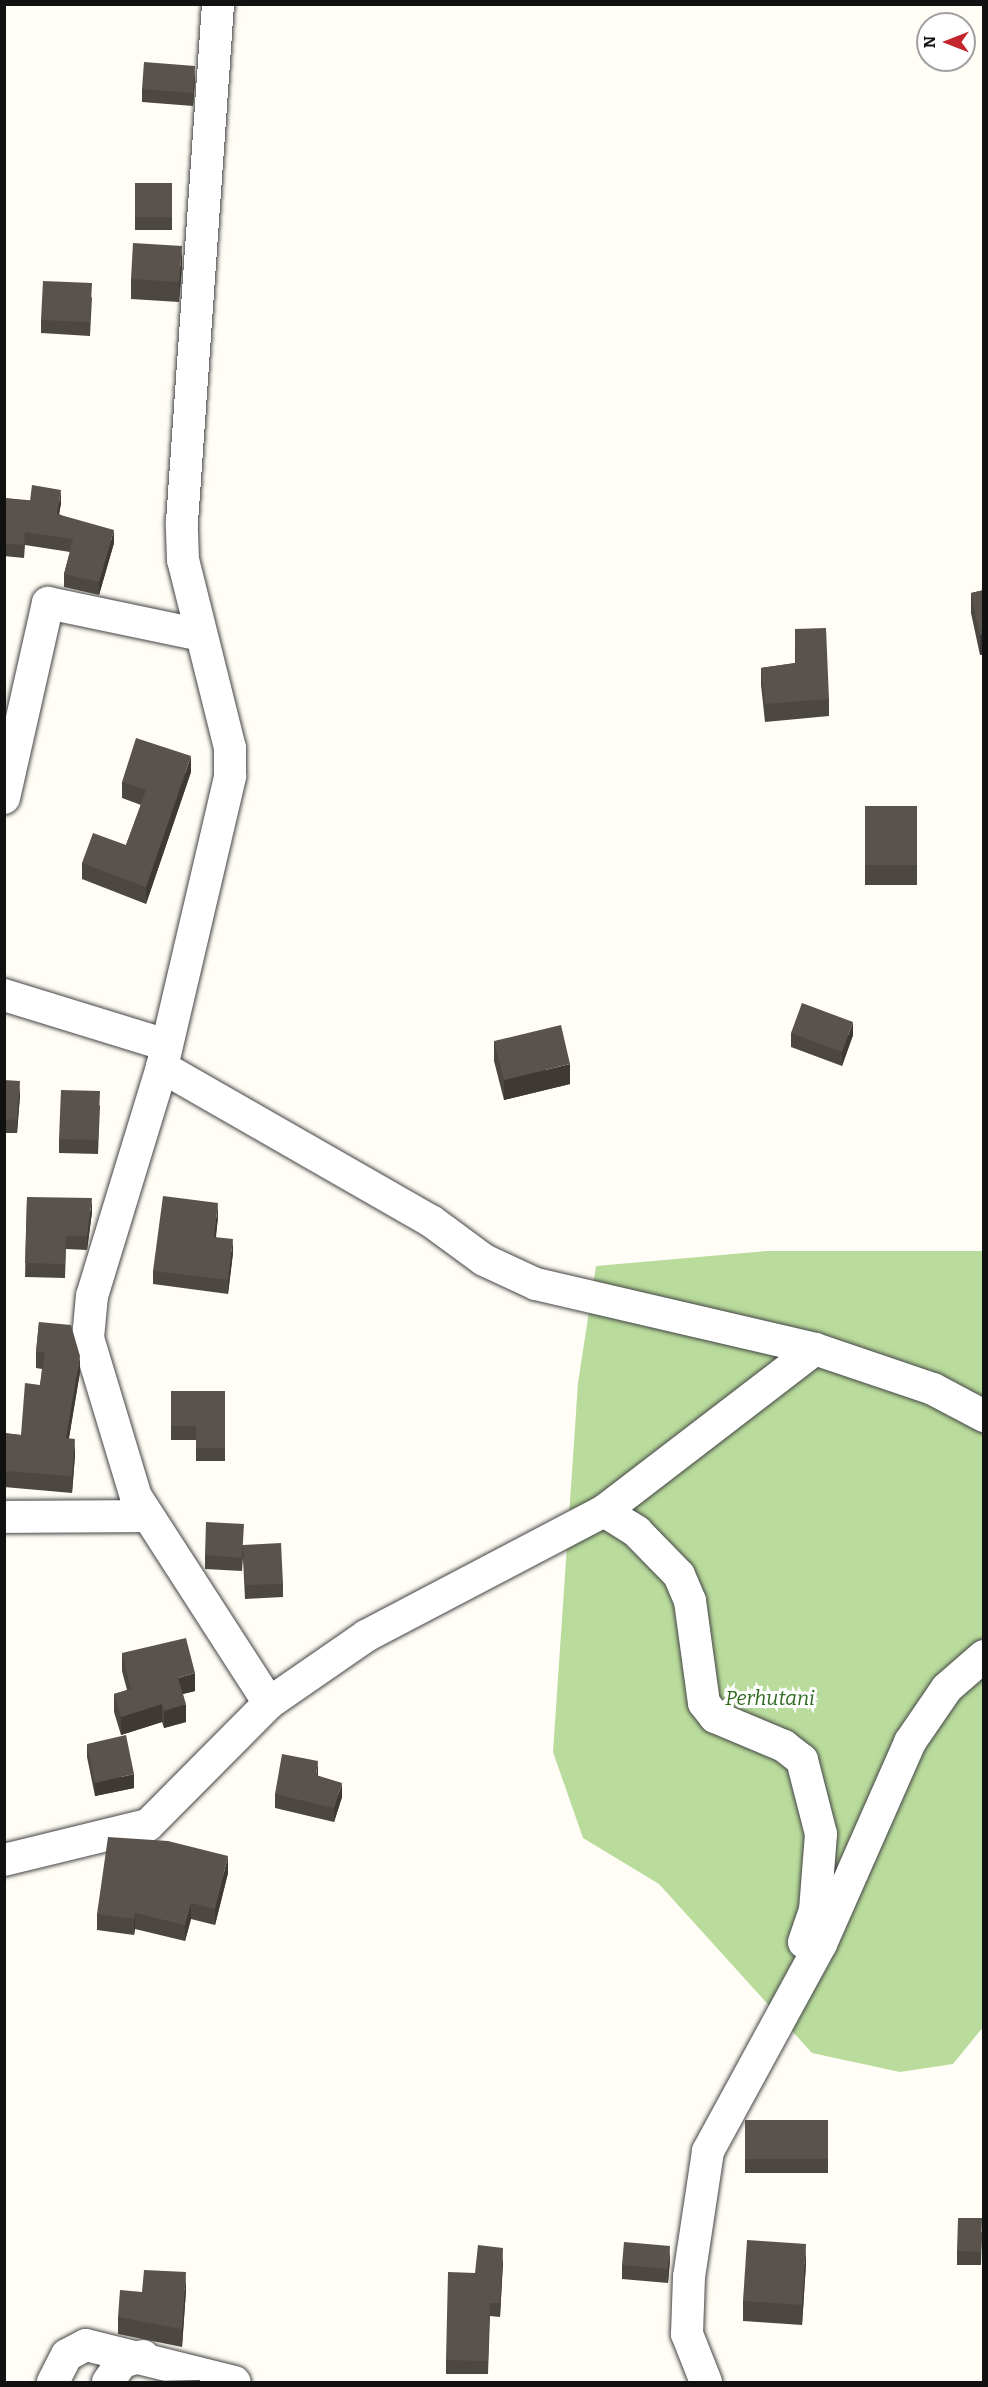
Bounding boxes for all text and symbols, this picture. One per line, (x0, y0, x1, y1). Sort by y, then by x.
north arrow (916, 12, 976, 72)
text: N (920, 36, 939, 48)
park label: Perhutani (725, 1686, 815, 1710)

